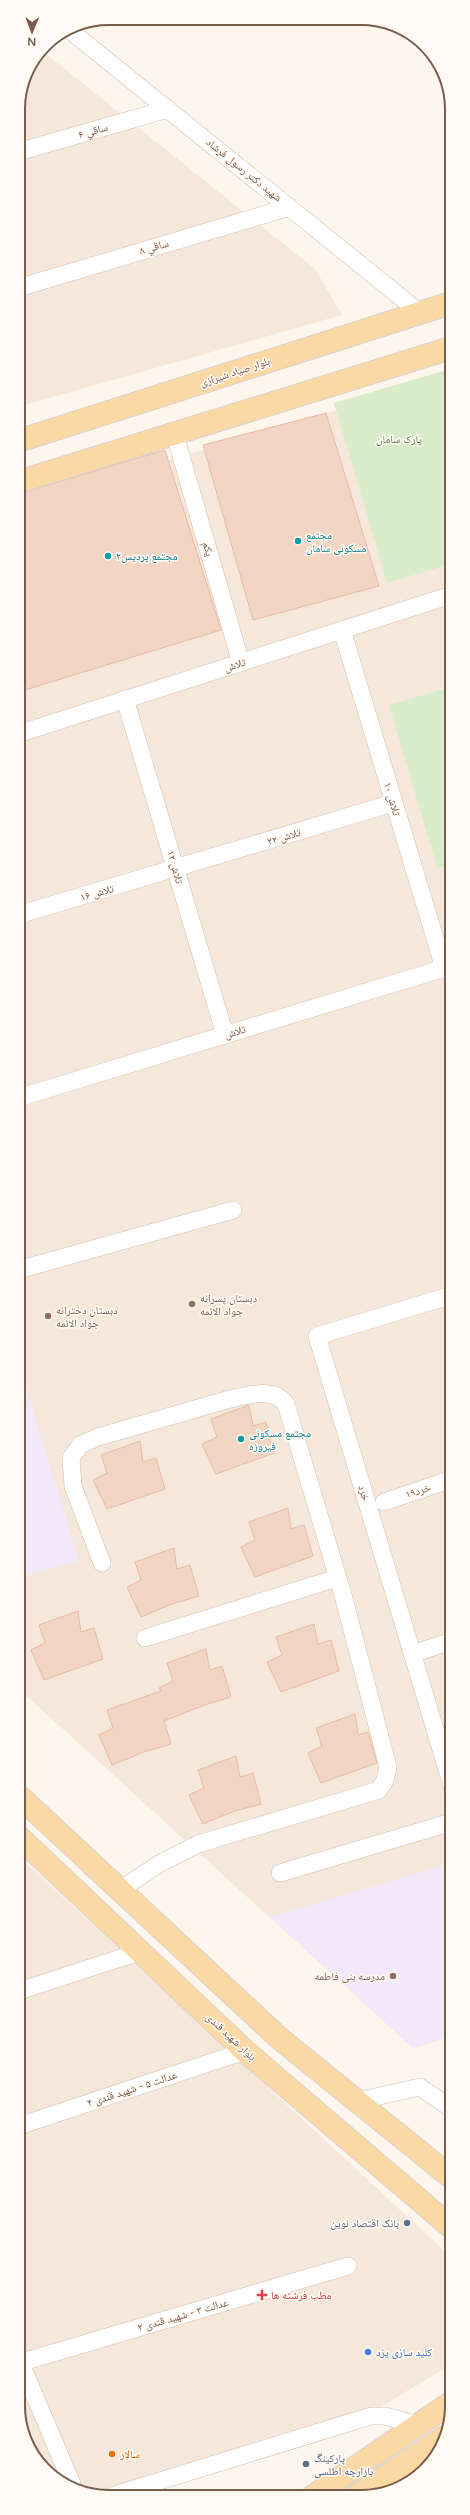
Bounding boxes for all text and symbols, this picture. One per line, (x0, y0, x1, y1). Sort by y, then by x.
north arrow (12, 12, 52, 52)
text: N (27, 35, 36, 48)
street label: ساقي ۶ (77, 121, 110, 143)
street label: شهید دکتر رسول فرشاد (204, 136, 284, 204)
street label: ساقي ۸ (138, 237, 171, 259)
street label: بلوار صیاد شیرازی (198, 355, 272, 389)
park label: پارک سامان (376, 433, 422, 446)
place label: مجتمع مسکونی سامان (306, 529, 366, 555)
marker: مجتمع مسکونی سامان (293, 536, 303, 546)
street label: یکم (199, 540, 216, 559)
place label: مجتمع پردیس۲ (116, 550, 178, 563)
marker: مجتمع پردیس۲ (103, 551, 113, 561)
street label: تلاش (223, 655, 248, 675)
street label: تلاش ۱۰ (381, 781, 403, 818)
street label: تلاش ۲۲ (266, 826, 303, 848)
street label: تلاش ۱۲ (164, 849, 186, 886)
street label: تلاش ۱۶ (79, 882, 116, 904)
street label: تلاش (223, 1022, 248, 1041)
place label: دبستان پسرانه جواد الائمه (200, 1292, 257, 1318)
marker: دبستان پسرانه جواد الائمه (187, 1299, 197, 1309)
place label: دبستان دخترانه جواد الائمه (56, 1304, 118, 1330)
marker: دبستان دخترانه جواد الائمه (43, 1311, 53, 1321)
place label: مجتمع مسکونی فیروزه (249, 1427, 311, 1453)
marker: مجتمع مسکونی فیروزه (236, 1434, 246, 1444)
street label: خرد۱۹ (404, 1481, 432, 1501)
street label: خرد (355, 1483, 373, 1503)
place label: مدرسه بنی فاطمه (315, 1970, 385, 1983)
marker: مدرسه بنی فاطمه (388, 1971, 398, 1981)
street label: بلوار شهید قندی (203, 2010, 259, 2064)
street label: عدالت ۵ - شهید قندی ۴ (85, 2068, 179, 2110)
place label: بانک اقتصاد نوین (330, 2217, 399, 2230)
marker: بانک اقتصاد نوین (402, 2218, 412, 2228)
marker: مطب فرشته ها (256, 2289, 268, 2301)
place label: مطب فرشته ها (271, 2289, 331, 2302)
street label: عدالت ۳ - شهید قندی ۲ (136, 2296, 230, 2334)
place label: کلید سازی یزد (376, 2346, 432, 2359)
marker: کلید سازی یزد (363, 2347, 373, 2357)
place label: سالار (119, 2448, 140, 2461)
marker: سالار (107, 2449, 117, 2459)
place label: پارکینگ بازارچه اطلسی (314, 2452, 373, 2478)
marker: پارکینگ بازارچه اطلسی (301, 2459, 311, 2469)

